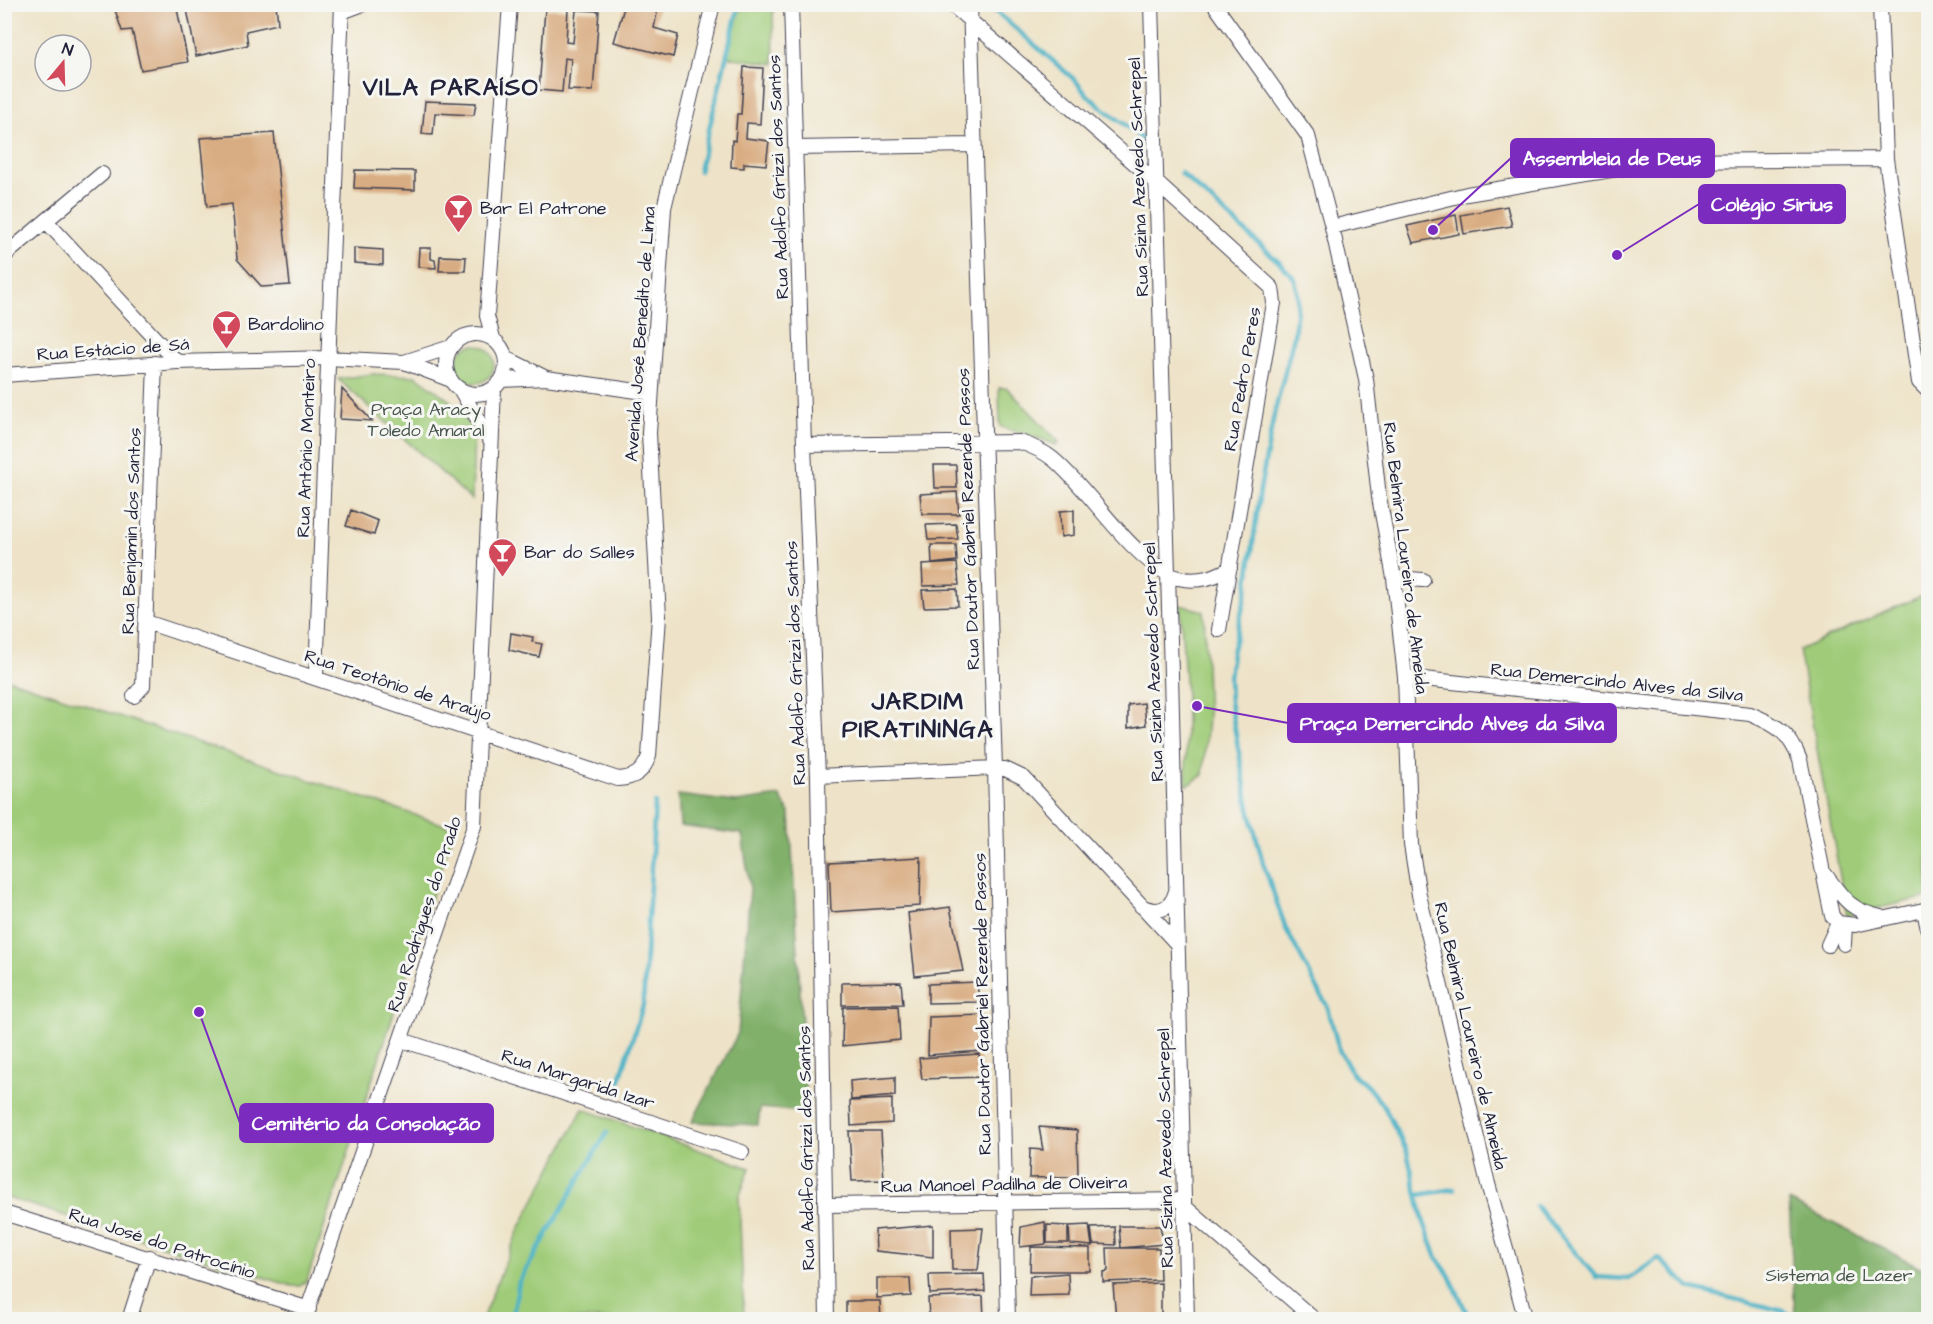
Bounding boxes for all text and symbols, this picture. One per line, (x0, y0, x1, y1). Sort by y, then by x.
north arrow (33, 33, 93, 93)
text: N (59, 38, 76, 62)
street label: Rua Adolfo Grizzi dos Santos (762, 54, 795, 300)
street label: Rua Sizina Azevedo Schrepel (1122, 57, 1155, 297)
district label: VILA PARAÍSO (362, 71, 539, 105)
callout: Assembleia de Deus (1511, 139, 1714, 177)
text: Assembleia de Deus (1523, 145, 1701, 173)
callout: Colégio Sirius (1699, 185, 1845, 223)
text: Colégio Sirius (1711, 191, 1833, 220)
bar icon: Bar El Patrone (443, 192, 475, 234)
place label: Bar El Patrone (480, 196, 607, 221)
street label: Avenida José Benedito de Lima (619, 206, 662, 463)
street label: Rua Pedro Peres (1218, 305, 1267, 453)
bar icon: Bardolino (211, 308, 243, 350)
place label: Bardolino (248, 312, 324, 337)
street label: Rua Estácio de Sá (36, 332, 190, 367)
street label: Rua Antônio Monteiro (291, 358, 322, 538)
street label: Rua Doutor Gabriel Rezende Passos (951, 368, 986, 670)
park label: Praça Aracy Toledo Amaral (367, 397, 485, 443)
street label: Rua Belmira Loureiro de Almeida (1376, 421, 1435, 695)
street label: Rua Benjamin dos Santos (115, 427, 148, 635)
bar icon: Bar do Salles (487, 536, 519, 578)
place label: Bar do Salles (524, 540, 635, 565)
street label: Rua Adolfo Grizzi dos Santos (779, 540, 812, 786)
street label: Rua Sizina Azevedo Schrepel (1137, 542, 1170, 782)
street label: Rua Teotônio de Araújo (301, 643, 495, 728)
street label: Rua Demercindo Alves da Silva (1489, 657, 1745, 708)
district label: JARDIM PIRATININGA (842, 685, 994, 747)
callout: Praça Demercindo Alves da Silva (1288, 704, 1616, 742)
text: Praça Demercindo Alves da Silva (1300, 710, 1605, 738)
street label: Rua Rodrigues do Prado (381, 813, 469, 1015)
street label: Rua Doutor Gabriel Rezende Passos (967, 853, 998, 1155)
street label: Rua Belmira Loureiro de Almeida (1428, 900, 1513, 1172)
street label: Rua Adolfo Grizzi dos Santos (792, 1025, 821, 1271)
street label: Rua Sizina Azevedo Schrepel (1151, 1028, 1180, 1268)
street label: Rua Margarida Izar (498, 1043, 658, 1117)
callout: Cemitério da Consolação (240, 1104, 493, 1142)
text: Cemitério da Consolação (252, 1110, 481, 1138)
street label: Rua Manoel Padilha de Oliveira (880, 1170, 1128, 1199)
street label: Rua José do Patrocínio (66, 1202, 258, 1285)
park label: Sistema de Lazer (1765, 1263, 1913, 1288)

